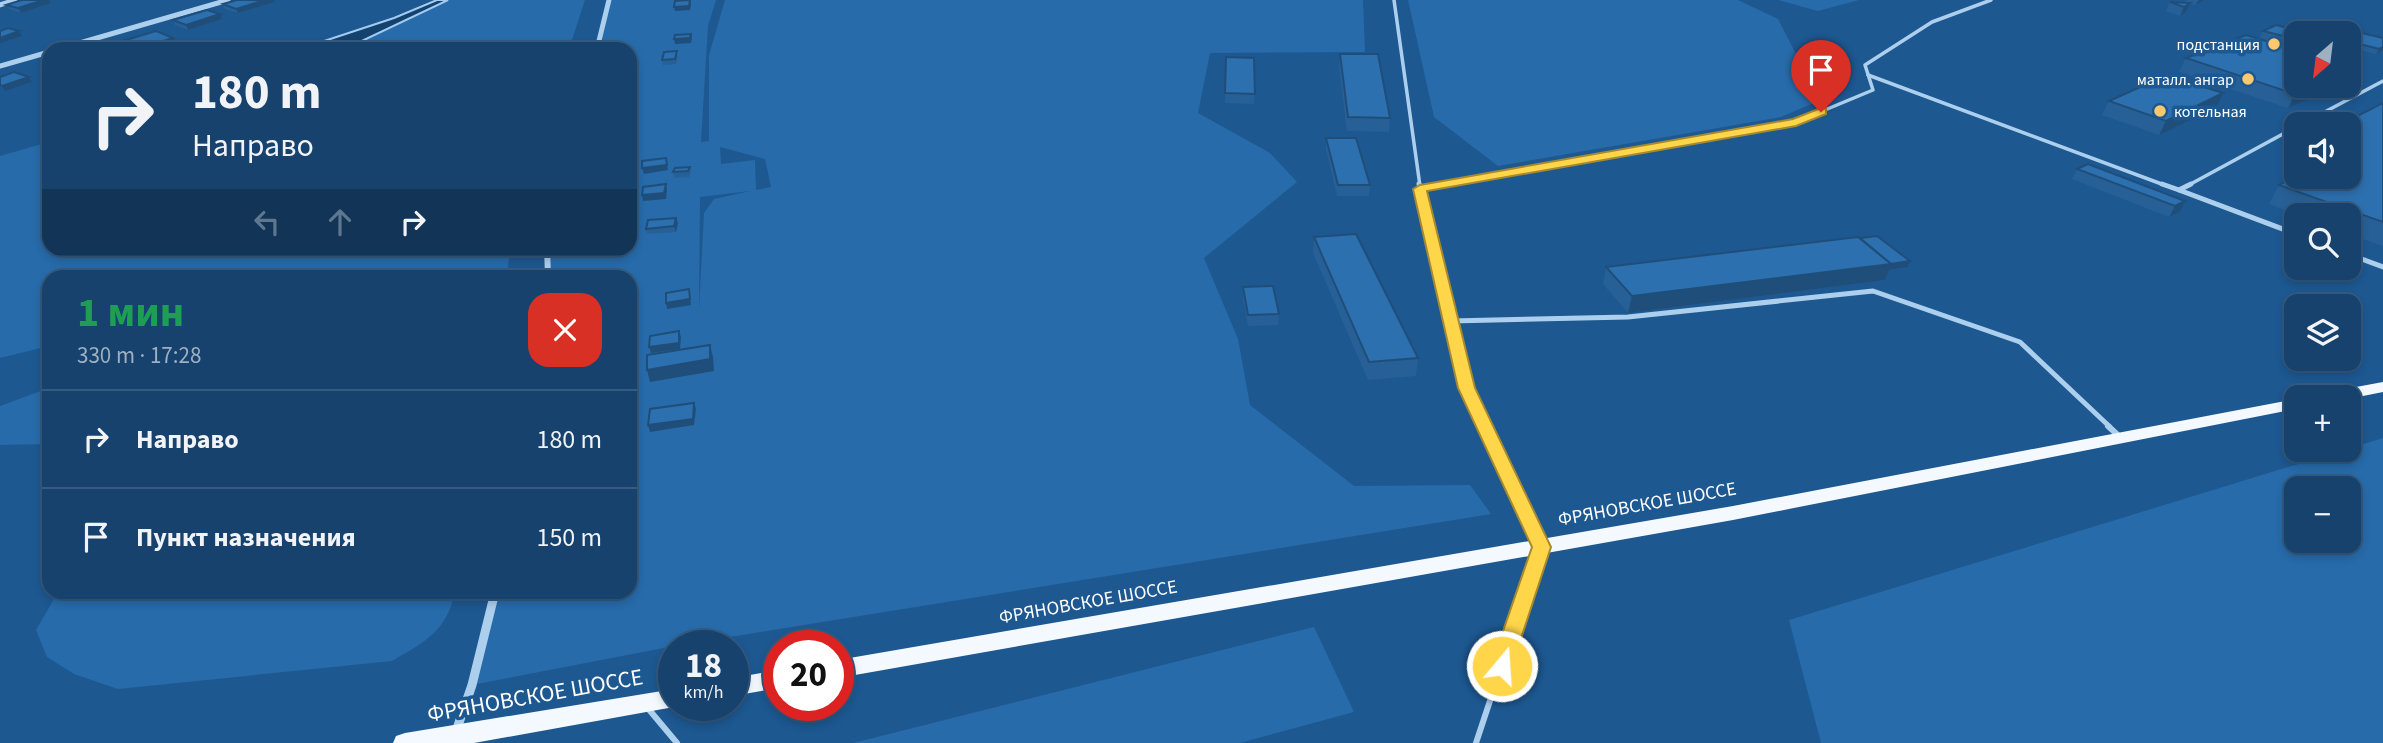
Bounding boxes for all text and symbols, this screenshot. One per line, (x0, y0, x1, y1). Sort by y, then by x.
north arrow (2284, 21, 2361, 98)
map controls (2284, 21, 2361, 553)
place label: подстанция (2177, 34, 2260, 56)
marker: подстанция (2266, 36, 2282, 52)
pin (1791, 40, 1851, 112)
icon: arrive (1802, 51, 1840, 89)
text: 180 m (192, 58, 321, 128)
place label: маталл. ангар (2137, 69, 2234, 91)
icon: right (77, 70, 168, 161)
marker: маталл. ангар (2240, 71, 2256, 87)
place label: котельная (2174, 101, 2247, 123)
marker: котельная (2152, 103, 2168, 119)
button: sound (2284, 112, 2361, 189)
text: Направо (192, 123, 314, 169)
icon: left (248, 203, 286, 241)
icon: ahead (321, 203, 359, 241)
icon: right (394, 203, 432, 241)
button: search (2284, 203, 2361, 280)
text: 1 мин (77, 283, 184, 343)
button: close (528, 293, 602, 367)
button: layers (2284, 294, 2361, 371)
text: 330 m · 17:28 (77, 339, 201, 372)
button: + (2284, 385, 2361, 462)
icon: right (77, 420, 115, 458)
text: Направо (136, 421, 239, 458)
text: 180 m (536, 421, 602, 458)
street label: ФРЯНОВСКОЕ ШОССЕ (1556, 476, 1738, 533)
button: − (2284, 476, 2361, 553)
icon: arrive (77, 518, 115, 556)
text: Пункт назначения (136, 519, 356, 556)
text: 150 m (536, 519, 602, 556)
street label: ФРЯНОВСКОЕ ШОССЕ (997, 574, 1179, 631)
position arrow (1465, 629, 1539, 703)
speed limit sign: 20 (763, 630, 854, 721)
text: 18 (685, 641, 722, 691)
street label: ФРЯНОВСКОЕ ШОССЕ (425, 660, 646, 731)
text: km/h (684, 680, 723, 705)

